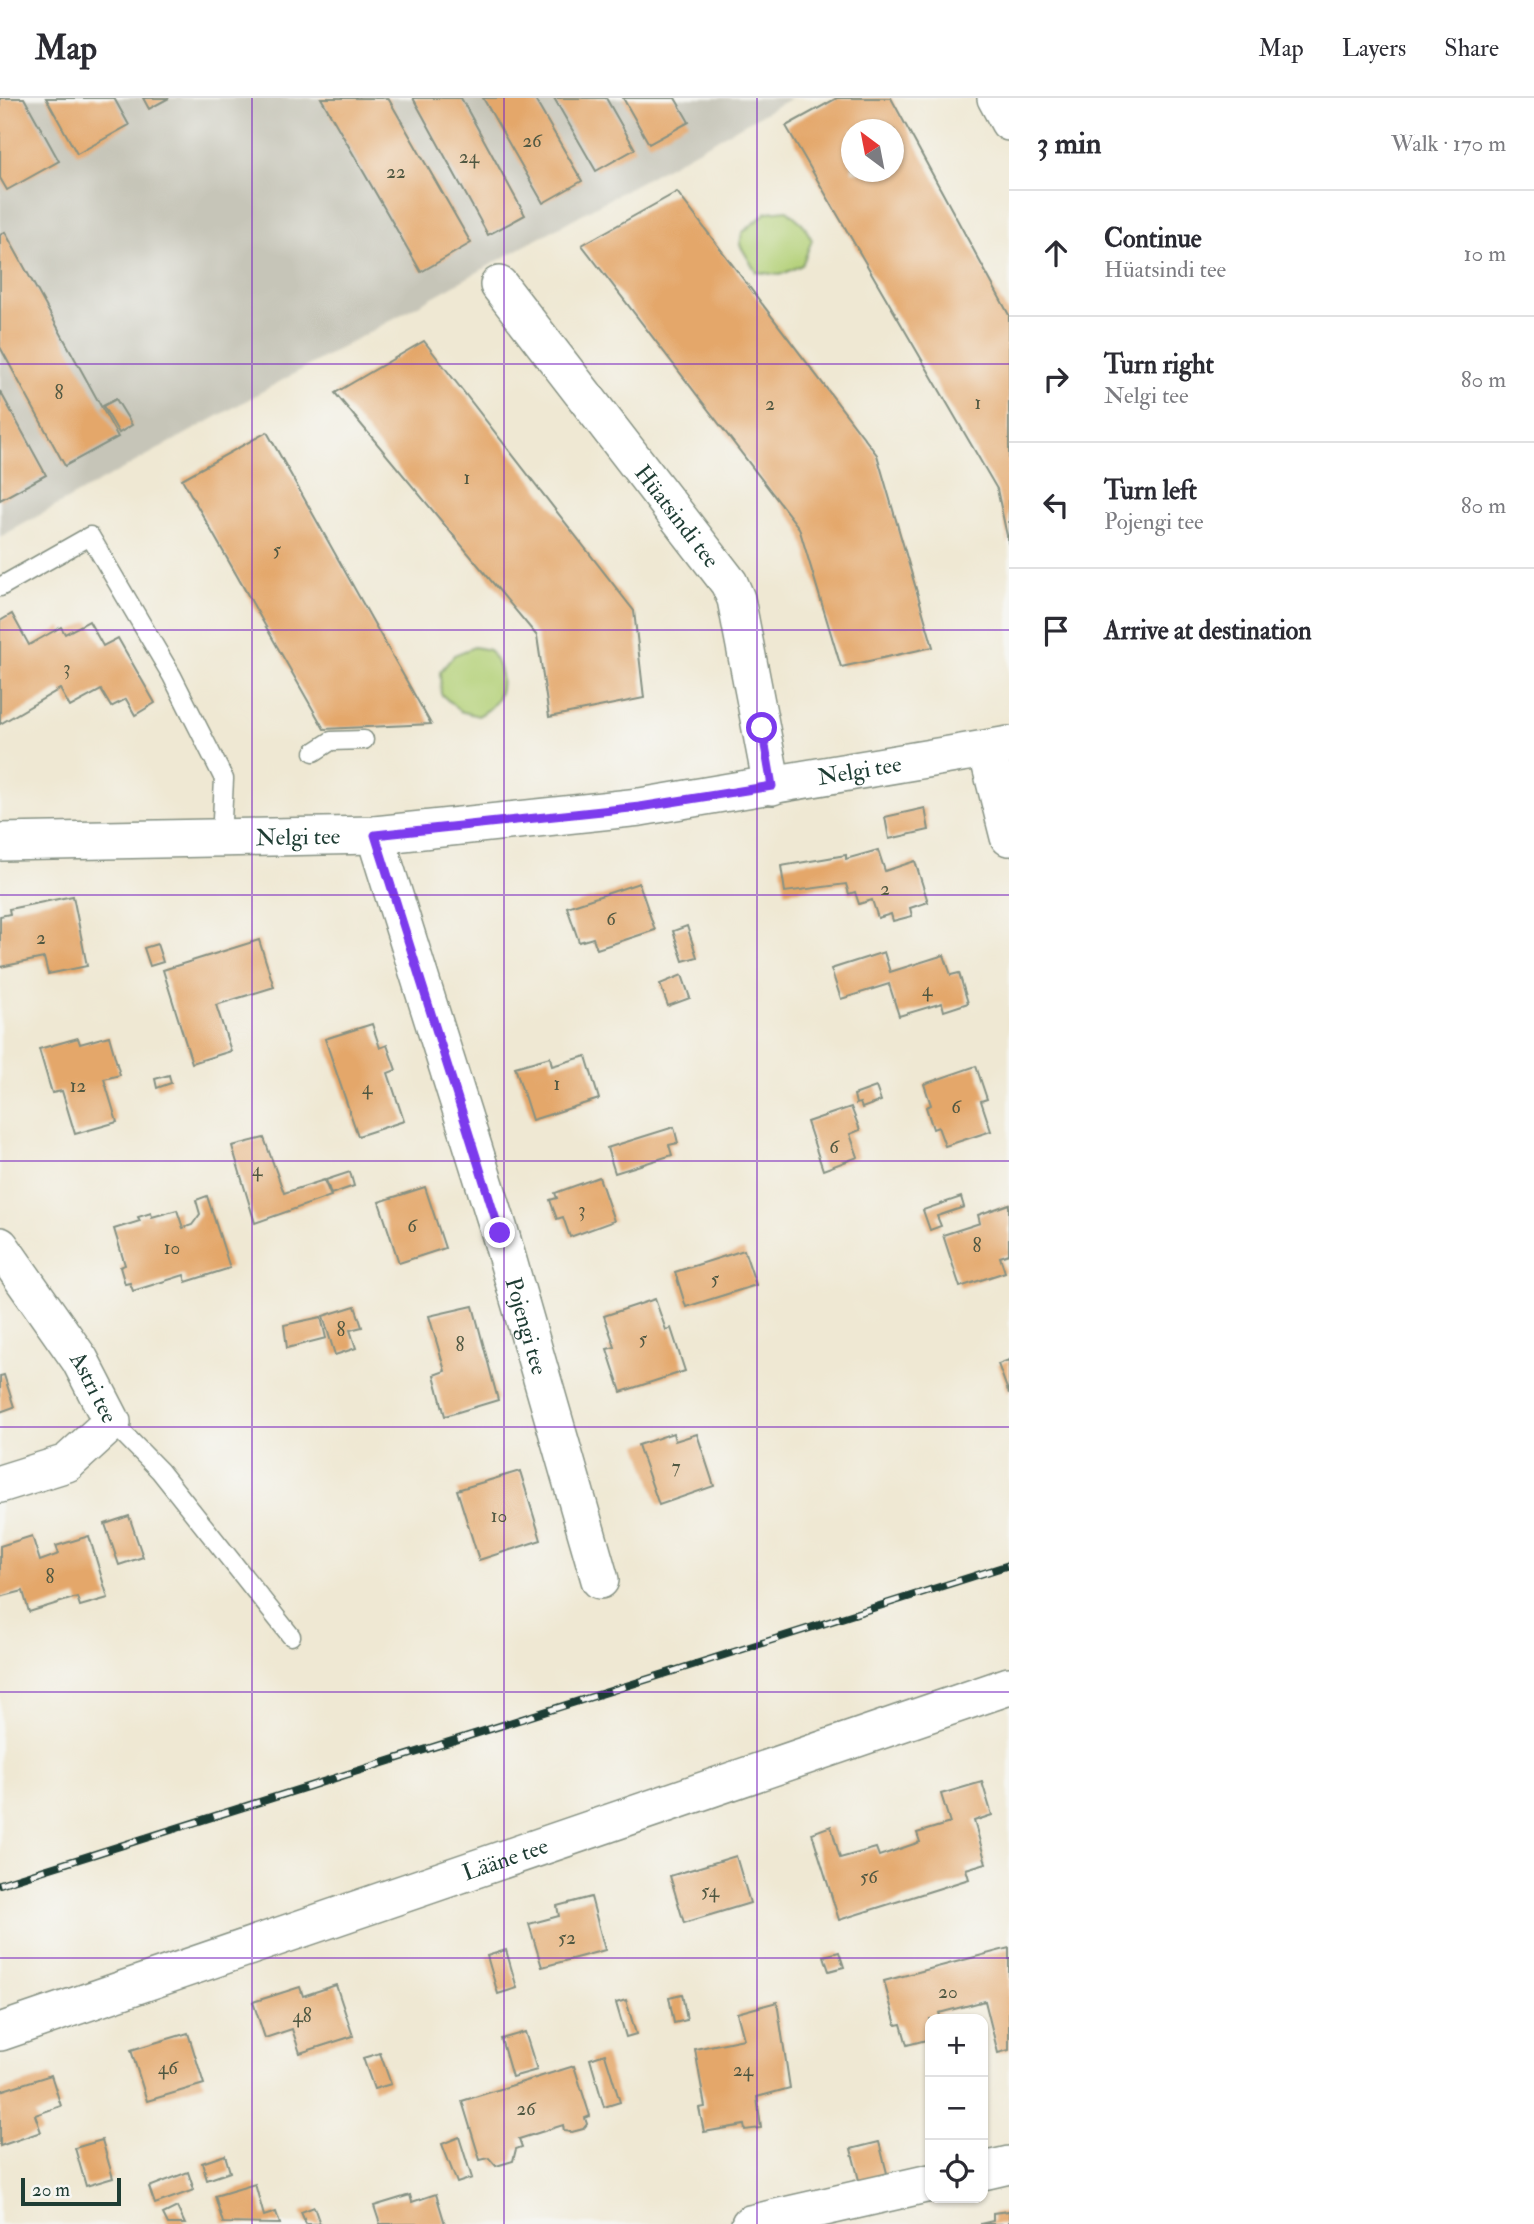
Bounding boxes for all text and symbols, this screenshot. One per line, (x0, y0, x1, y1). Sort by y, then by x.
text: Map (35, 28, 97, 69)
text: Map (1259, 33, 1304, 64)
text: Layers (1342, 33, 1406, 64)
text: Share (1444, 33, 1499, 64)
north arrow (841, 119, 904, 182)
text: 3 min (1037, 125, 1102, 162)
house number: 26 (522, 129, 543, 153)
text: Walk · 170 m (1391, 129, 1506, 158)
house number: 24 (459, 145, 480, 169)
house number: 22 (386, 160, 406, 184)
text: Continue (1104, 223, 1202, 255)
icon: ahead (1037, 234, 1075, 272)
text: 10 m (1463, 239, 1506, 268)
text: Hüatsindi tee (1104, 255, 1226, 284)
text: Turn right (1104, 349, 1214, 381)
icon: right (1037, 360, 1075, 398)
text: 80 m (1461, 365, 1506, 394)
house number: 8 (55, 381, 64, 405)
text: Nelgi tee (1104, 381, 1189, 410)
house number: 1 (975, 391, 981, 415)
house number: 2 (765, 392, 775, 416)
street label: Hüatsindi tee (628, 459, 726, 574)
house number: 1 (464, 466, 470, 490)
text: Turn left (1104, 475, 1197, 507)
icon: left (1037, 486, 1075, 524)
text: 80 m (1461, 491, 1506, 520)
text: Pojengi tee (1104, 507, 1204, 536)
house number: 5 (273, 538, 282, 562)
icon: arrive (1037, 612, 1075, 650)
text: Arrive at destination (1104, 615, 1312, 647)
house number: 3 (63, 656, 71, 680)
route start (746, 712, 777, 743)
street label: Nelgi tee (815, 749, 904, 792)
street label: Nelgi tee (255, 822, 341, 852)
house number: 2 (880, 877, 890, 901)
house number: 6 (606, 907, 617, 931)
house number: 2 (36, 926, 46, 950)
house number: 4 (922, 978, 933, 1002)
house number: 1 (554, 1072, 560, 1096)
house number: 12 (70, 1074, 86, 1098)
house number: 4 (362, 1076, 373, 1100)
house number: 6 (951, 1095, 962, 1119)
house number: 6 (829, 1135, 840, 1159)
house number: 4 (252, 1158, 263, 1182)
house number: 3 (578, 1198, 586, 1222)
house number: 6 (407, 1214, 418, 1238)
route end (484, 1217, 515, 1248)
house number: 8 (973, 1234, 982, 1258)
house number: 10 (164, 1236, 180, 1260)
house number: 5 (711, 1267, 720, 1291)
street label: Pojengi tee (499, 1274, 554, 1378)
house number: 8 (337, 1318, 346, 1342)
house number: 5 (639, 1327, 648, 1351)
house number: 8 (456, 1333, 465, 1357)
street label: Astri tee (63, 1345, 124, 1428)
house number: 7 (672, 1455, 681, 1479)
house number: 10 (491, 1504, 507, 1528)
house number: 8 (46, 1565, 55, 1589)
street label: Lääne tee (459, 1831, 552, 1887)
house number: 56 (860, 1865, 879, 1889)
house number: 54 (701, 1879, 720, 1903)
house number: 52 (558, 1926, 576, 1950)
house number: 20 (938, 1980, 958, 2004)
house number: 48 (292, 2004, 312, 2028)
map controls (925, 2014, 988, 2203)
button: + (925, 2014, 988, 2077)
house number: 46 (158, 2056, 179, 2080)
house number: 24 (733, 2058, 754, 2082)
button: − (925, 2077, 988, 2140)
house number: 26 (516, 2097, 537, 2121)
button: locate (925, 2140, 988, 2203)
scale bar (21, 2175, 121, 2207)
text: 20 m (32, 2178, 70, 2202)

